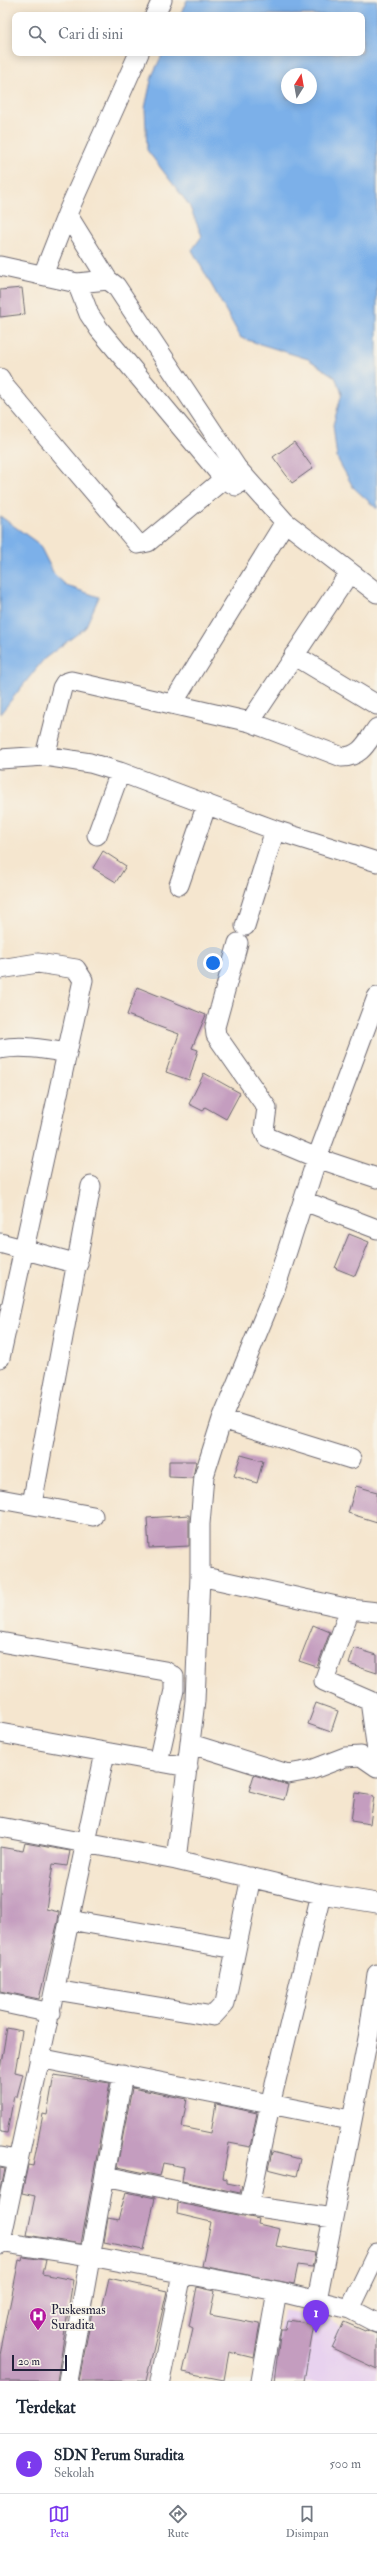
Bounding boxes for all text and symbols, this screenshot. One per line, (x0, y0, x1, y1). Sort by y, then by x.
search box (12, 12, 365, 56)
icon: search (26, 23, 48, 45)
text: Cari di sini (58, 25, 123, 44)
north arrow (281, 68, 317, 104)
your location (203, 953, 223, 973)
pin: 1 (303, 2300, 329, 2333)
place label: Puskesmas Suradita (51, 2302, 106, 2333)
hospital icon: Puskesmas Suradita (28, 2306, 48, 2331)
scale bar (12, 2353, 67, 2372)
text: 20 m (18, 2355, 40, 2368)
text: Terdekat (16, 2397, 76, 2418)
text: SDN Perum Suradita (54, 2446, 184, 2465)
text: 1 (27, 2456, 31, 2472)
text: 500 m (329, 2456, 361, 2472)
text: Sekolah (54, 2465, 94, 2481)
tab: Peta (48, 2503, 70, 2540)
tab: Rute (167, 2503, 189, 2540)
tab: Disimpan (286, 2503, 329, 2540)

